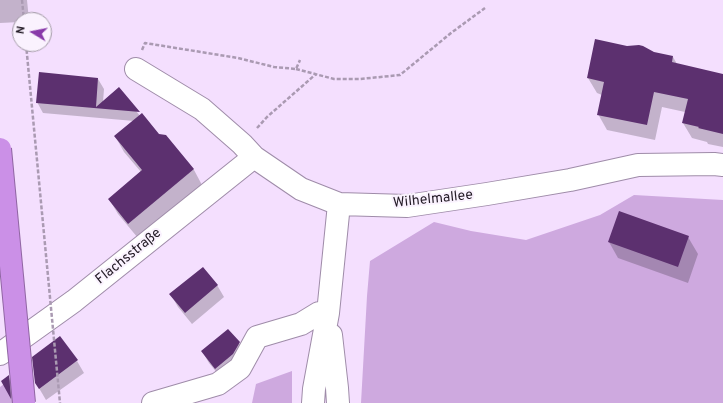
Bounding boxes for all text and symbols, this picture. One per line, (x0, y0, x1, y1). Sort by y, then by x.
north arrow (12, 12, 52, 52)
text: N (14, 25, 29, 35)
street label: Wilhelmallee (392, 187, 474, 213)
street label: Flachsstraße (93, 225, 165, 289)

